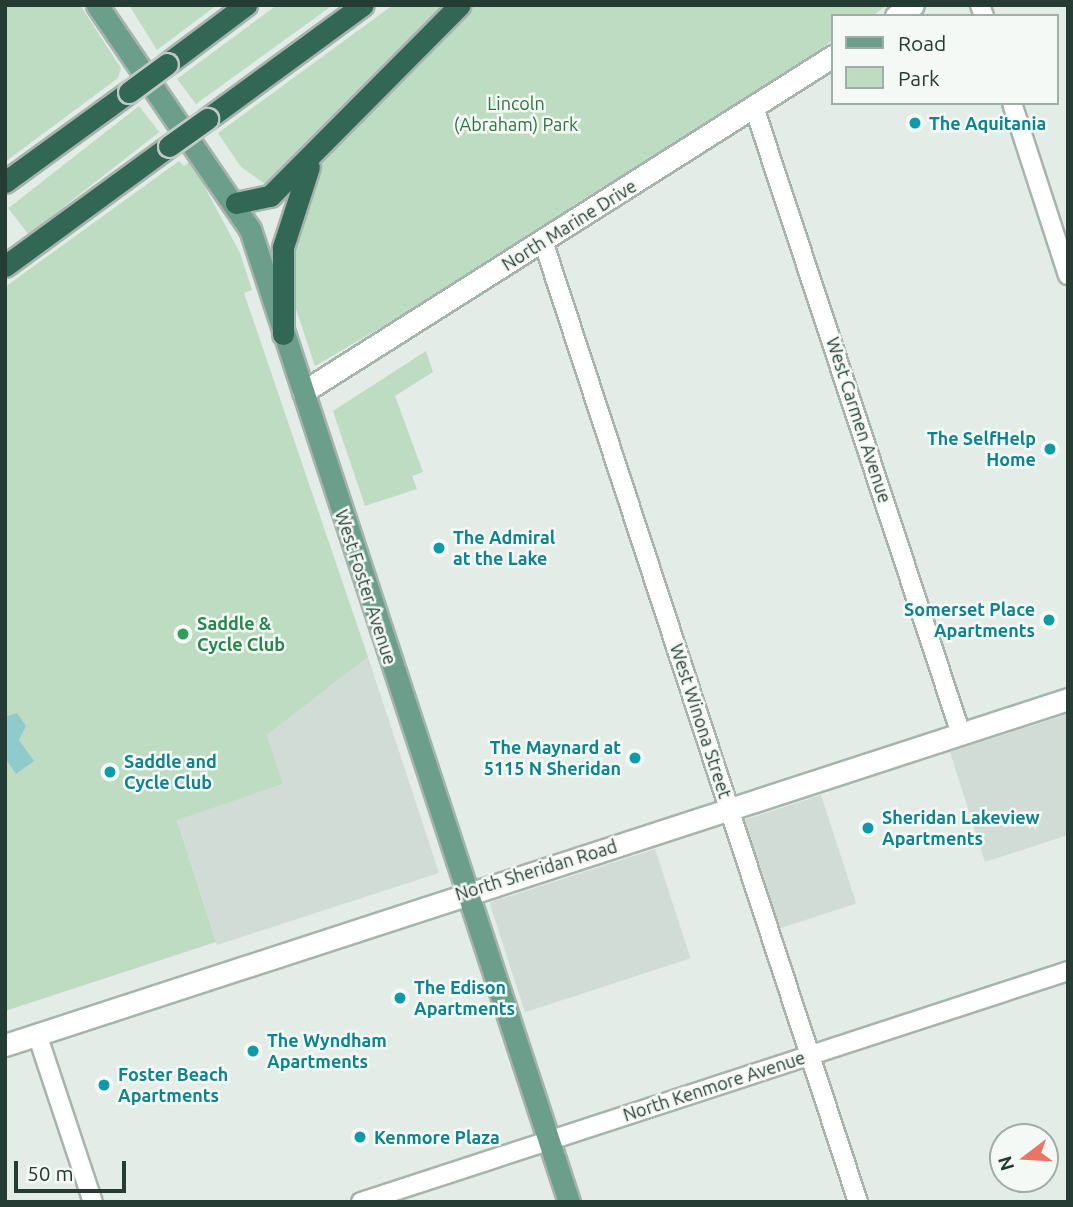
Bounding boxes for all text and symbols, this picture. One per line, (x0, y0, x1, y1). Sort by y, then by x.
legend (832, 14, 1059, 105)
text: Road (898, 31, 946, 55)
text: Park (898, 66, 940, 90)
park label: Lincoln (Abraham) Park (454, 93, 578, 136)
place label: The Aquitania (929, 112, 1046, 134)
marker: The Aquitania (907, 115, 923, 131)
street label: North Marine Drive (498, 175, 640, 275)
street label: West Carmen Avenue (822, 334, 896, 506)
place label: The SelfHelp Home (927, 428, 1036, 471)
marker: The SelfHelp Home (1042, 441, 1058, 457)
street label: West Foster Avenue (331, 507, 401, 667)
place label: The Admiral at the Lake (453, 527, 555, 570)
marker: The Admiral at the Lake (431, 540, 447, 556)
place label: Somerset Place Apartments (904, 599, 1035, 642)
marker: Somerset Place Apartments (1041, 612, 1057, 628)
place label: Saddle & Cycle Club (197, 613, 285, 656)
marker: Saddle & Cycle Club (175, 626, 191, 642)
street label: West Winona Street (666, 641, 736, 801)
place label: The Maynard at 5115 N Sheridan (484, 737, 621, 780)
marker: The Maynard at 5115 N Sheridan (627, 750, 643, 766)
place label: Saddle and Cycle Club (124, 751, 217, 794)
marker: Saddle and Cycle Club (102, 764, 118, 780)
place label: Sheridan Lakeview Apartments (882, 807, 1040, 850)
marker: Sheridan Lakeview Apartments (860, 820, 876, 836)
street label: North Sheridan Road (452, 835, 620, 905)
place label: The Edison Apartments (414, 977, 515, 1020)
marker: The Edison Apartments (392, 990, 408, 1006)
place label: The Wyndham Apartments (267, 1030, 387, 1072)
marker: The Wyndham Apartments (245, 1043, 261, 1059)
street label: North Kenmore Avenue (620, 1046, 808, 1126)
place label: Foster Beach Apartments (118, 1064, 228, 1106)
marker: Foster Beach Apartments (96, 1077, 112, 1093)
north arrow (989, 1123, 1059, 1193)
place label: Kenmore Plaza (374, 1126, 500, 1148)
marker: Kenmore Plaza (352, 1129, 368, 1145)
scale bar (18, 1148, 130, 1192)
text: N (993, 1154, 1018, 1174)
text: 50 m (27, 1161, 74, 1185)

